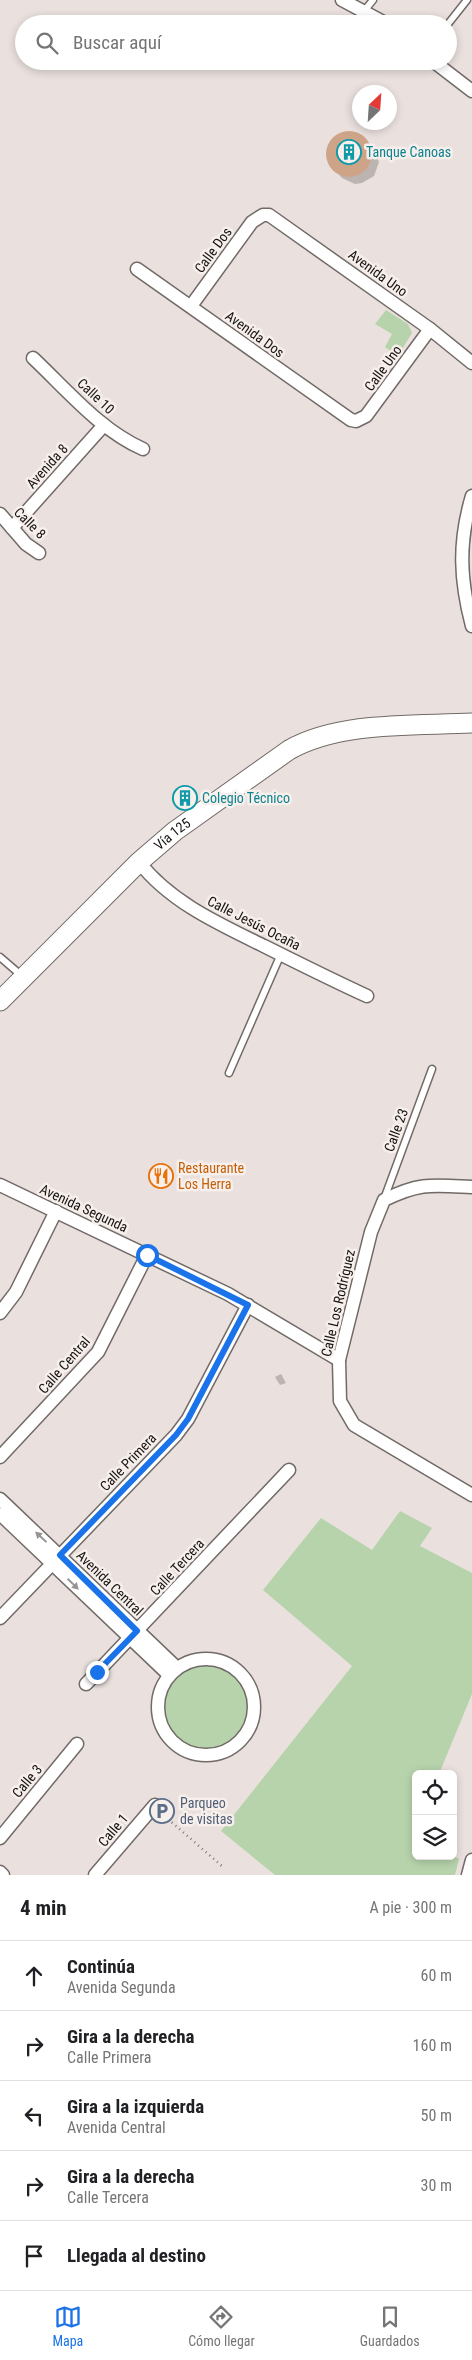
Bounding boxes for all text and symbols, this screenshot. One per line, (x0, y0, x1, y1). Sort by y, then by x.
search box (15, 15, 457, 70)
icon: search (33, 29, 61, 57)
text: Buscar aquí (73, 31, 162, 54)
north arrow (352, 85, 397, 130)
building icon: Tanque Canoas (336, 139, 362, 165)
place label: Tanque Canoas (366, 144, 451, 160)
street label: Calle Dos (191, 224, 235, 276)
street label: Avenida Uno (345, 246, 411, 300)
street label: Avenida Dos (223, 307, 287, 361)
street label: Calle Uno (361, 342, 405, 394)
street label: Calle 10 (74, 375, 118, 417)
street label: Avenida 8 (23, 441, 71, 491)
street label: Calle 8 (11, 504, 49, 542)
building icon: Colegio Técnico (172, 785, 198, 811)
place label: Colegio Técnico (202, 790, 290, 806)
street label: Vía 125 (151, 815, 193, 853)
street label: Calle Jesús Ocaña (205, 893, 303, 953)
street label: Calle 23 (381, 1106, 411, 1154)
place label: Restaurante Los Herra (178, 1160, 245, 1192)
restaurant icon: Restaurante Los Herra (148, 1163, 174, 1189)
street label: Avenida Segunda (38, 1181, 130, 1235)
route start (136, 1244, 159, 1267)
street label: Calle Los Rodríguez (318, 1248, 358, 1358)
street label: Calle Central (35, 1333, 93, 1397)
street label: Calle Primera (97, 1430, 159, 1494)
one-way arrow (35, 1531, 47, 1543)
street label: Calle Tercera (147, 1535, 207, 1599)
street label: Avenida Central (73, 1547, 147, 1619)
one-way arrow (67, 1578, 79, 1590)
route end (86, 1661, 109, 1684)
street label: Calle 3 (9, 1761, 45, 1801)
map controls (412, 1770, 457, 1860)
button: locate (412, 1770, 457, 1815)
place label: Parqueo de visitas (180, 1795, 233, 1827)
parking icon: Parqueo de visitas (149, 1798, 175, 1824)
street label: Calle 1 (95, 1810, 131, 1850)
button: layers (412, 1815, 457, 1860)
text: 4 min (20, 1896, 67, 1920)
text: A pie · 300 m (369, 1898, 452, 1917)
text: Continúa (67, 1955, 135, 1978)
icon: ahead (20, 1962, 48, 1990)
text: 60 m (420, 1966, 452, 1985)
text: Avenida Segunda (67, 1978, 176, 1997)
text: Gira a la derecha (67, 2025, 194, 2048)
icon: right (20, 2032, 48, 2060)
text: 160 m (413, 2036, 452, 2055)
text: Calle Primera (67, 2048, 151, 2067)
text: Gira a la izquierda (67, 2095, 204, 2118)
icon: left (20, 2102, 48, 2130)
text: 50 m (420, 2106, 452, 2125)
text: Avenida Central (67, 2118, 166, 2137)
text: Gira a la derecha (67, 2165, 194, 2188)
icon: right (20, 2172, 48, 2200)
text: 30 m (420, 2176, 452, 2195)
text: Calle Tercera (67, 2188, 149, 2207)
icon: arrive (20, 2242, 48, 2270)
text: Llegada al destino (67, 2244, 206, 2267)
tab: Mapa (52, 2303, 83, 2349)
tab: Cómo llegar (188, 2303, 255, 2349)
tab: Guardados (360, 2303, 420, 2349)

